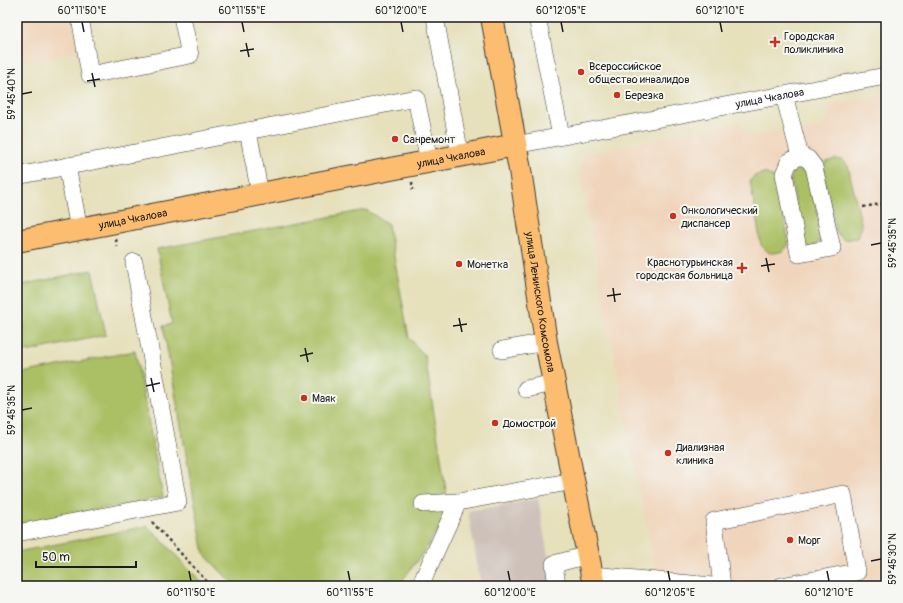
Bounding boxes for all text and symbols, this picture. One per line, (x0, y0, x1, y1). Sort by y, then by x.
text: 60°11'50"E (58, 5, 106, 17)
text: 60°11'55"E (219, 5, 265, 17)
text: 60°12'00"E (375, 5, 427, 17)
text: 60°12'05"E (536, 5, 586, 17)
text: 60°12'10"E (696, 5, 744, 17)
place label: Городская поликлиника (784, 30, 844, 56)
marker: Городская поликлиника (769, 36, 781, 48)
place label: Всероссийское общество инвалидов (589, 60, 690, 86)
marker: Всероссийское общество инвалидов (576, 67, 586, 77)
text: 59°45'40"N (6, 68, 18, 120)
street label: улица Чкалова (733, 85, 805, 111)
place label: Березка (625, 89, 664, 102)
marker: Березка (612, 90, 622, 100)
place label: Санремонт (403, 133, 456, 146)
marker: Санремонт (390, 134, 400, 144)
street label: улица Чкалова (415, 144, 486, 170)
place label: Онкологический диспансер (681, 204, 758, 230)
street label: улица Чкалова (97, 206, 168, 232)
marker: Онкологический диспансер (668, 211, 678, 221)
text: 59°45'35"N (887, 218, 899, 268)
street label: улица Ленинского Комсомола (523, 230, 558, 373)
place label: Краснотурьинская городская больница (636, 256, 733, 282)
place label: Монетка (467, 258, 508, 271)
marker: Монетка (454, 259, 464, 269)
marker: Краснотурьинская городская больница (736, 262, 748, 274)
text: 59°45'35"N (6, 385, 18, 435)
place label: Маяк (312, 392, 336, 405)
marker: Маяк (299, 393, 309, 403)
place label: Домострой (502, 417, 556, 430)
marker: Домострой (490, 418, 500, 428)
place label: Диализная клиника (675, 441, 724, 467)
marker: Диализная клиника (663, 448, 673, 458)
text: 59°45'30"N (887, 533, 899, 585)
place label: Морг (798, 534, 821, 547)
marker: Морг (785, 535, 795, 545)
scale bar (36, 543, 136, 569)
text: 50 m (42, 550, 70, 565)
text: 60°11'50"E (167, 587, 215, 599)
text: 60°11'55"E (327, 587, 373, 599)
text: 60°12'00"E (484, 587, 536, 599)
text: 60°12'05"E (645, 587, 695, 599)
text: 60°12'10"E (805, 587, 853, 599)

